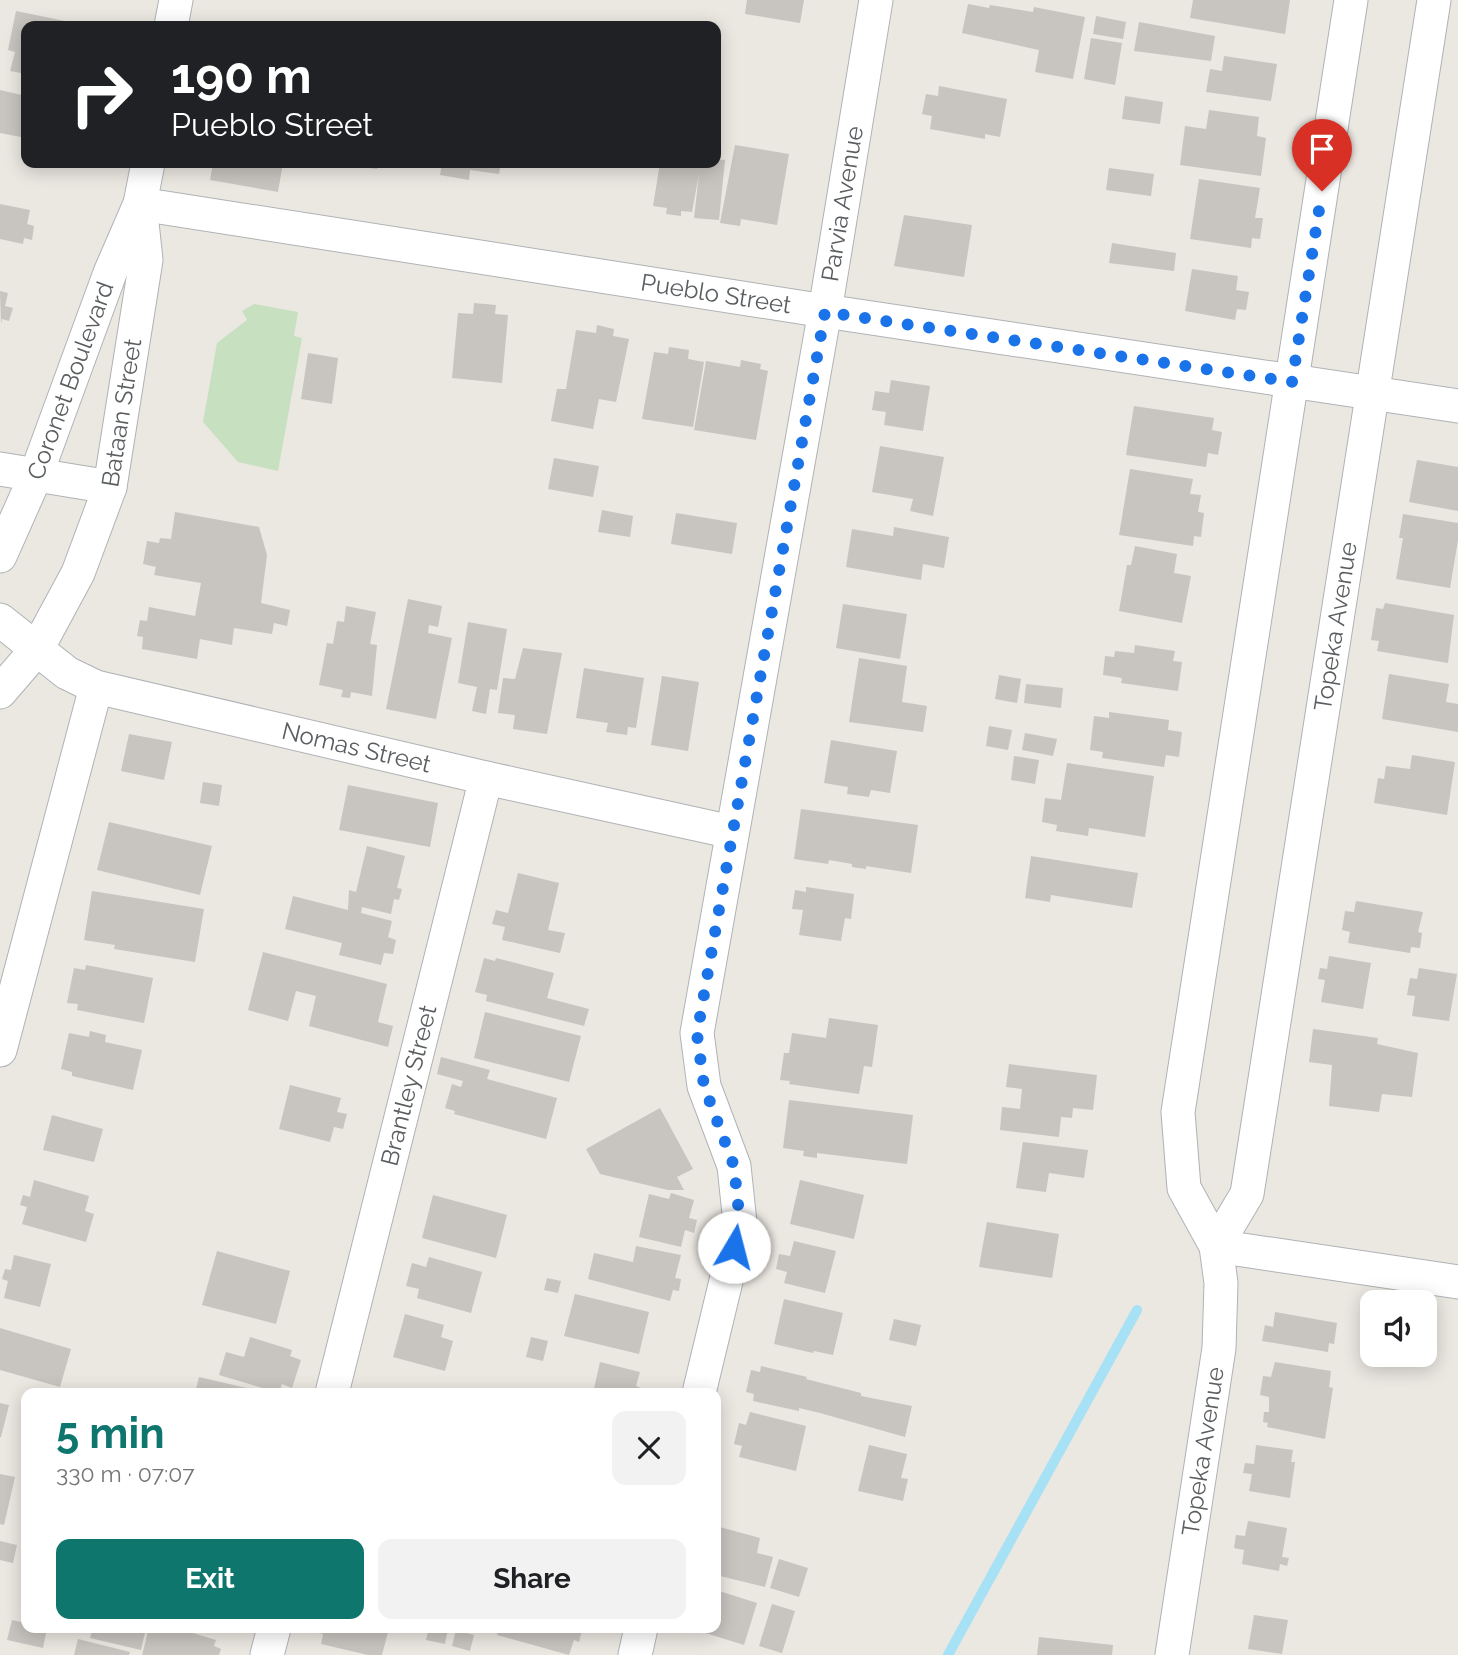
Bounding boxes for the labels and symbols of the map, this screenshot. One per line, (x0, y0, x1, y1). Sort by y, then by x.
pin (1292, 119, 1352, 191)
street label: Parvia Avenue (815, 124, 869, 284)
street label: Pueblo Street (639, 267, 793, 320)
street label: Coronet Boulevard (21, 278, 120, 484)
street label: Bataan Street (95, 336, 147, 489)
street label: Topeka Avenue (1308, 540, 1363, 713)
street label: Nomas Street (279, 716, 434, 779)
street label: Brantley Street (374, 1002, 443, 1169)
position arrow (697, 1210, 771, 1284)
street label: Topeka Avenue (1175, 1365, 1230, 1538)

